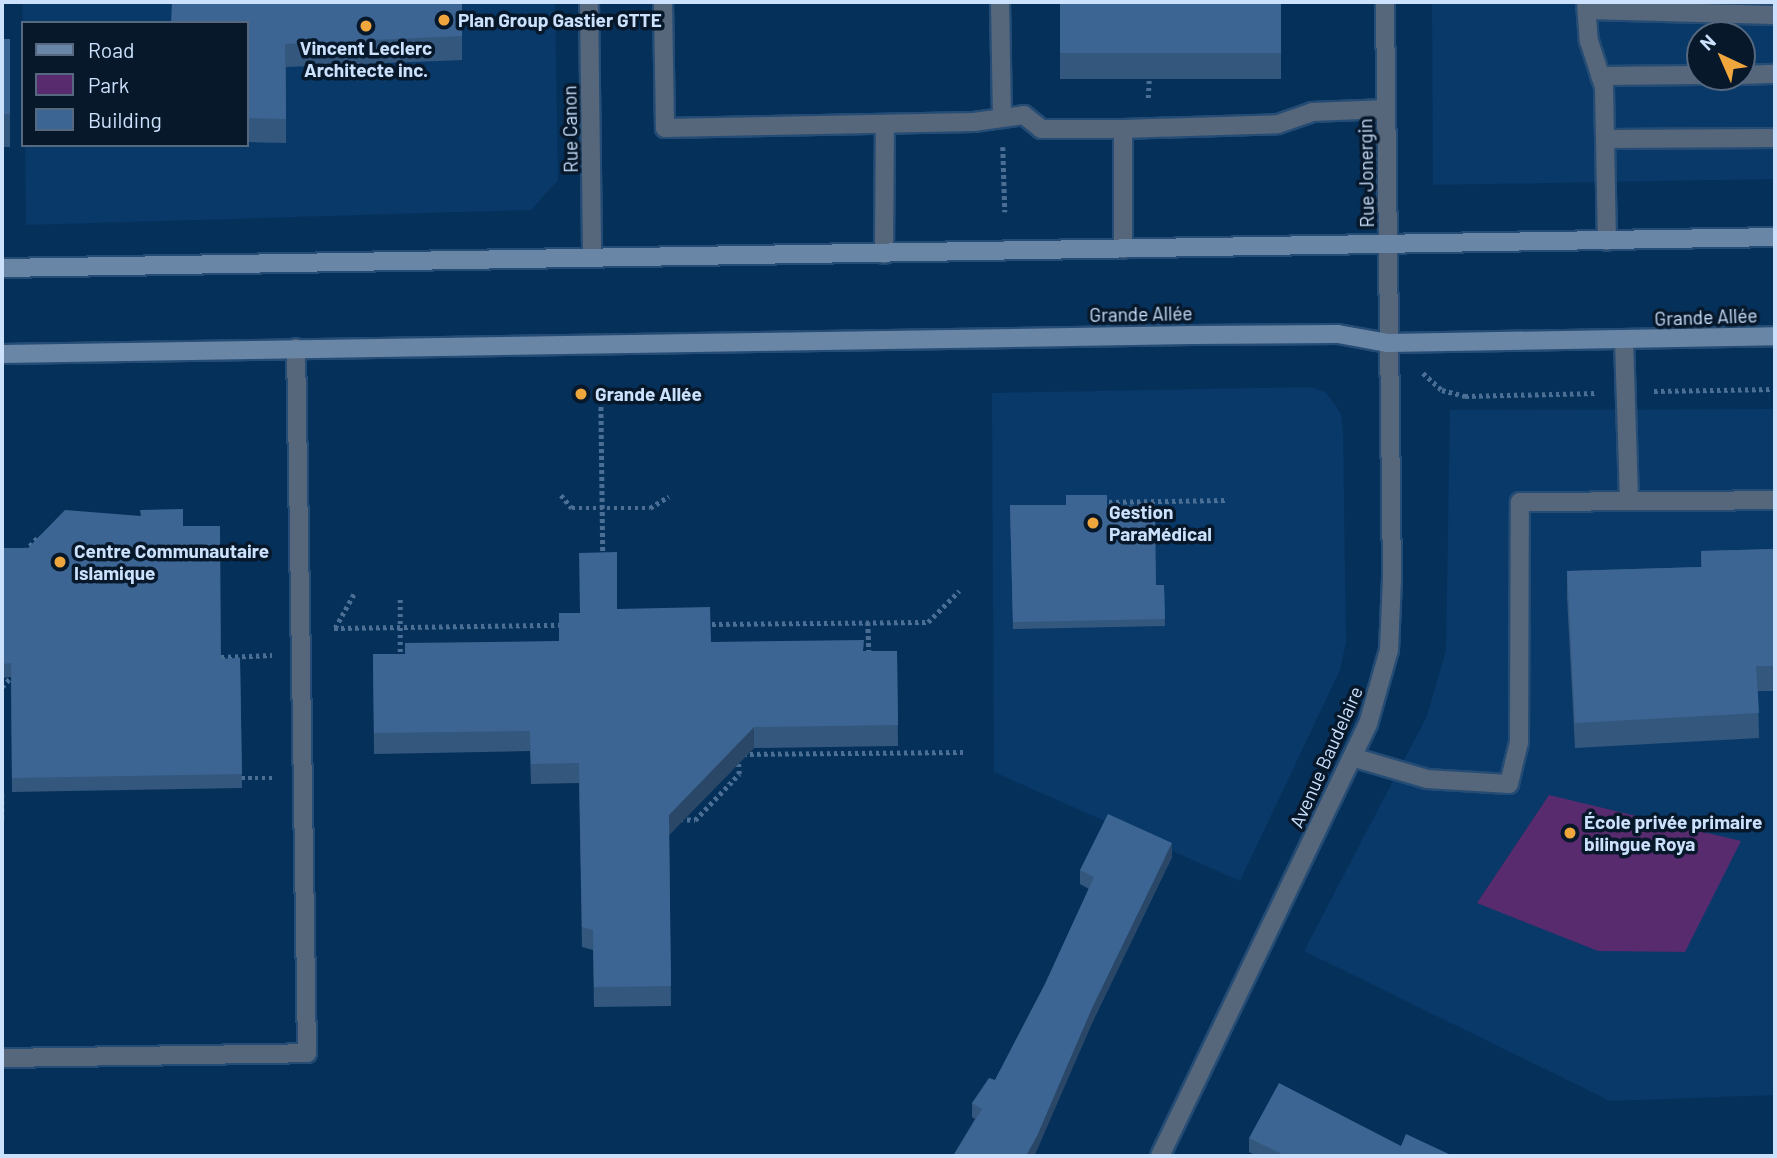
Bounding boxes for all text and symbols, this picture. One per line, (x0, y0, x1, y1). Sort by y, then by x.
place label: Plan Group Gastier GTTE (458, 9, 662, 31)
marker: Plan Group Gastier GTTE (436, 12, 452, 28)
marker: Vincent Leclerc Architecte inc. (358, 18, 374, 34)
legend (21, 21, 248, 147)
north arrow (1686, 21, 1756, 91)
text: N (1695, 29, 1720, 55)
text: Road (88, 37, 134, 62)
place label: Vincent Leclerc Architecte inc. (300, 37, 432, 81)
text: Park (88, 72, 129, 97)
street label: Rue Canon (558, 85, 582, 173)
text: Building (88, 107, 162, 132)
street label: Rue Jonergin (1354, 118, 1378, 228)
street label: Grande Allée (1089, 302, 1193, 326)
street label: Grande Allée (1654, 304, 1758, 330)
place label: Grande Allée (595, 383, 702, 405)
marker: Grande Allée (573, 386, 589, 402)
place label: Gestion ParaMédical (1109, 501, 1212, 545)
marker: Gestion ParaMédical (1083, 513, 1103, 533)
place label: Centre Communautaire Islamique (74, 540, 269, 584)
marker: Centre Communautaire Islamique (52, 554, 68, 570)
street label: Avenue Baudelaire (1285, 683, 1367, 831)
place label: École privée primaire bilingue Roya (1584, 811, 1762, 855)
marker: École privée primaire bilingue Roya (1562, 825, 1578, 841)

